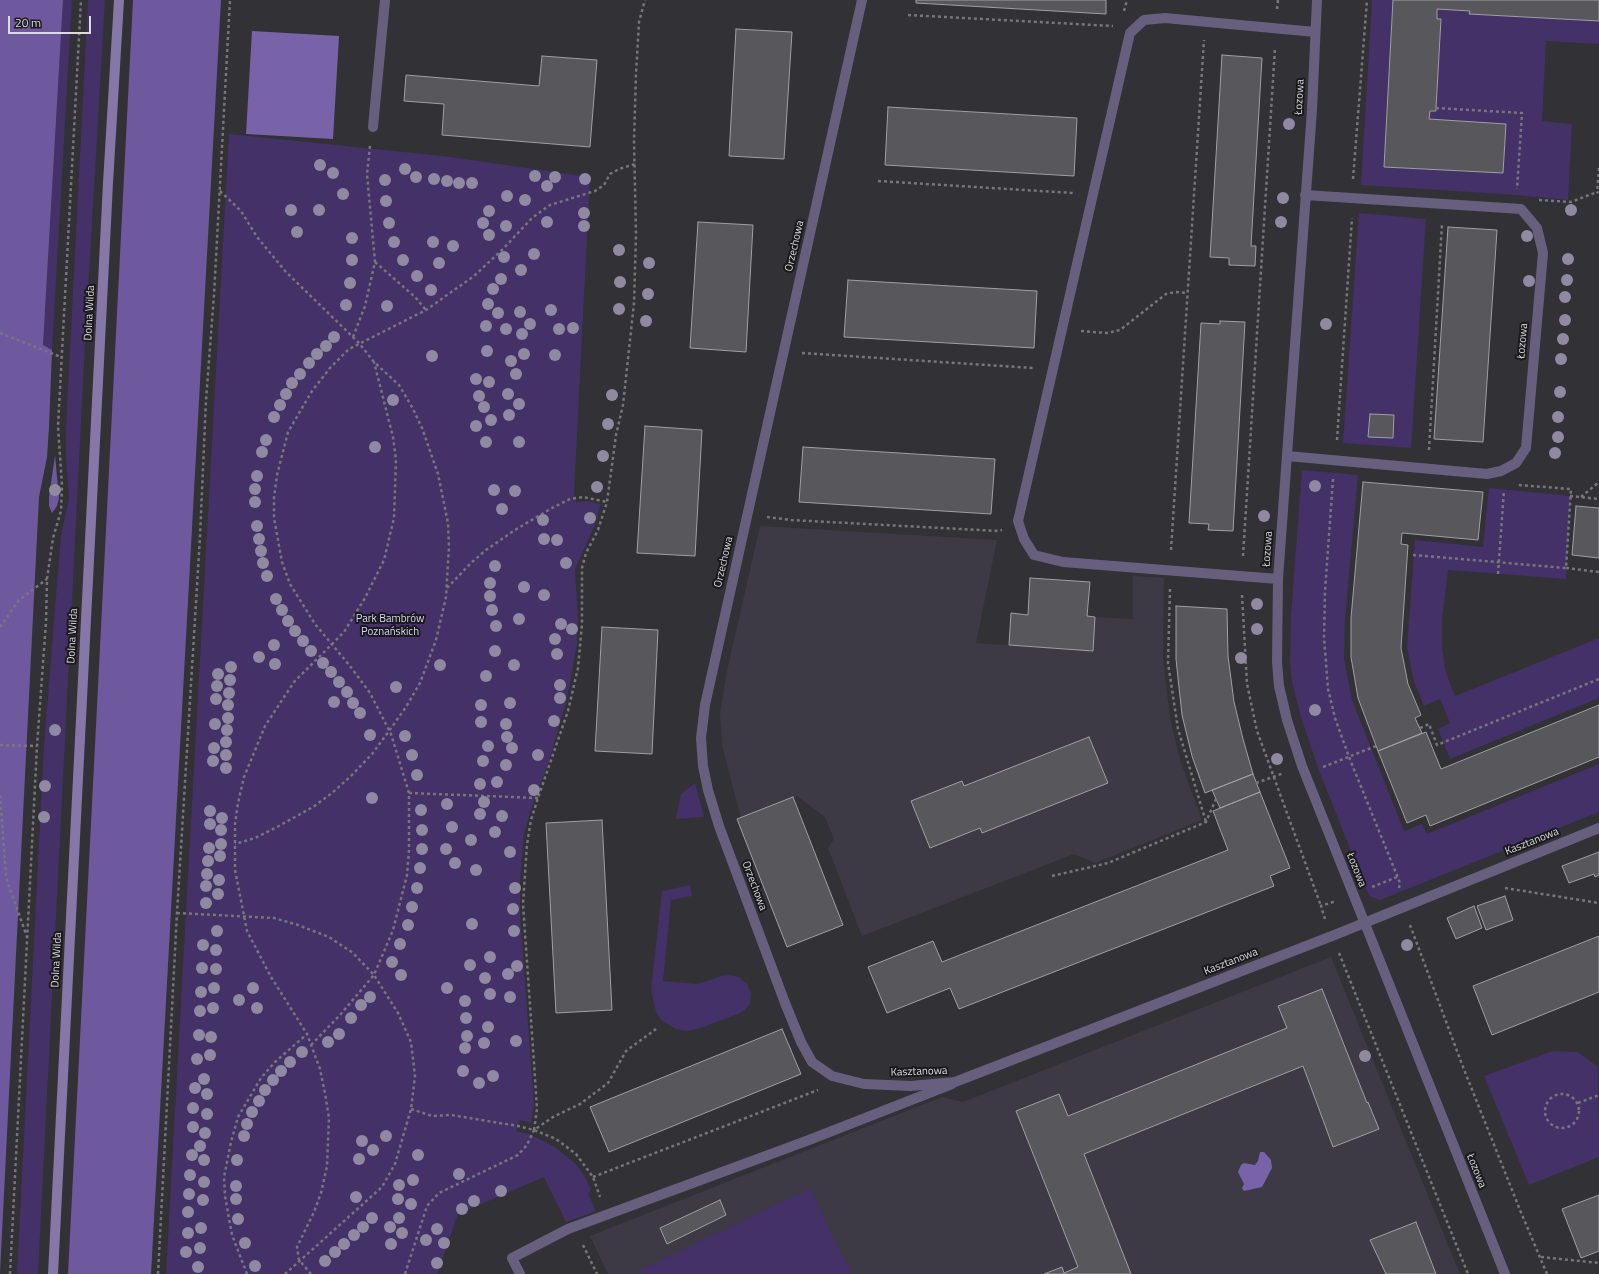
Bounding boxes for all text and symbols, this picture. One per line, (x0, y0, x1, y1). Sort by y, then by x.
scale bar (10, 8, 93, 34)
text: 20 m (15, 13, 41, 32)
street label: Łozowa (1292, 79, 1308, 115)
street label: Orzechowa (783, 219, 807, 273)
street label: Dolna Wilda (82, 285, 98, 341)
street label: Łozowa (1515, 323, 1531, 359)
street label: Łozowa (1260, 531, 1276, 567)
street label: Orzechowa (712, 535, 736, 589)
street label: Dolna Wilda (65, 608, 81, 664)
park label: Park Bambrów Poznańskich (356, 612, 424, 638)
street label: Kasztanowa (1503, 825, 1561, 859)
street label: Łozowa (1343, 851, 1369, 889)
street label: Orzechowa (739, 859, 769, 913)
street label: Dolna Wilda (49, 932, 65, 988)
street label: Kasztanowa (1202, 946, 1260, 978)
street label: Kasztanowa (890, 1064, 948, 1080)
street label: Łozowa (1463, 1152, 1489, 1190)

